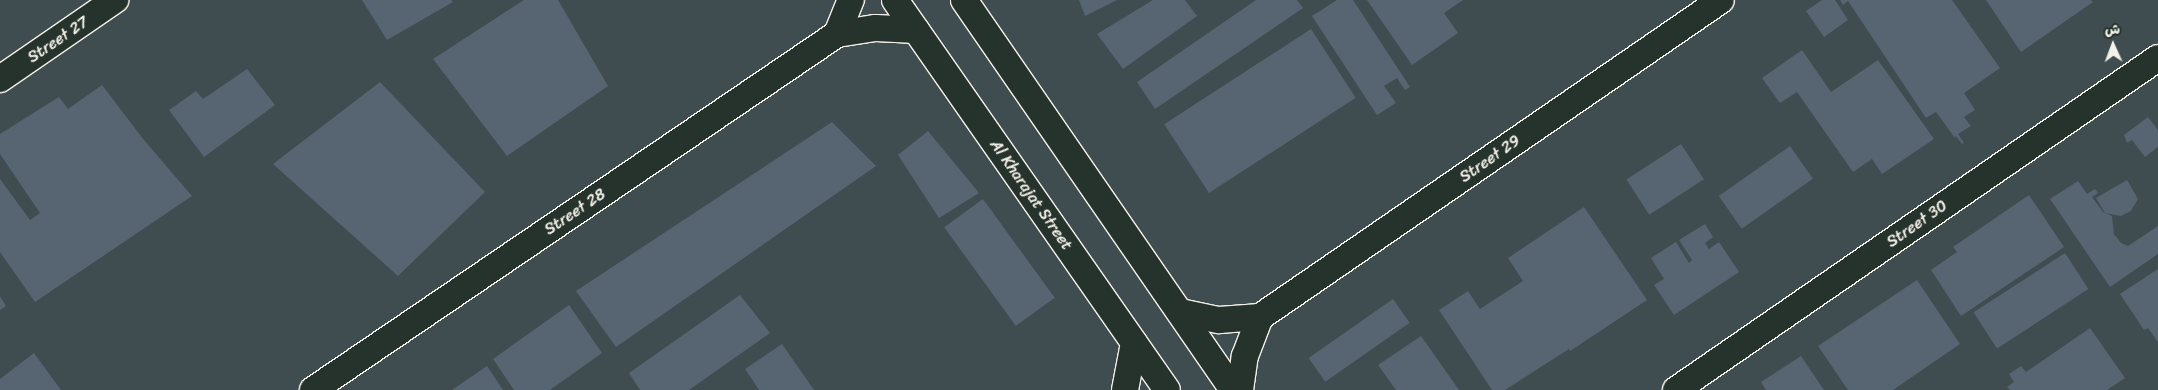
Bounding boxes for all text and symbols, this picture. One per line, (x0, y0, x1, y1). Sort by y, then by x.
street label: Street 27 (24, 13, 92, 67)
text: ش (2104, 17, 2121, 42)
north arrow (2088, 20, 2138, 70)
street label: Street 29 (1456, 131, 1524, 187)
street label: Al Kharajat Street (986, 136, 1076, 254)
street label: Street 28 (541, 185, 609, 239)
street label: Street 30 (1883, 196, 1951, 252)

